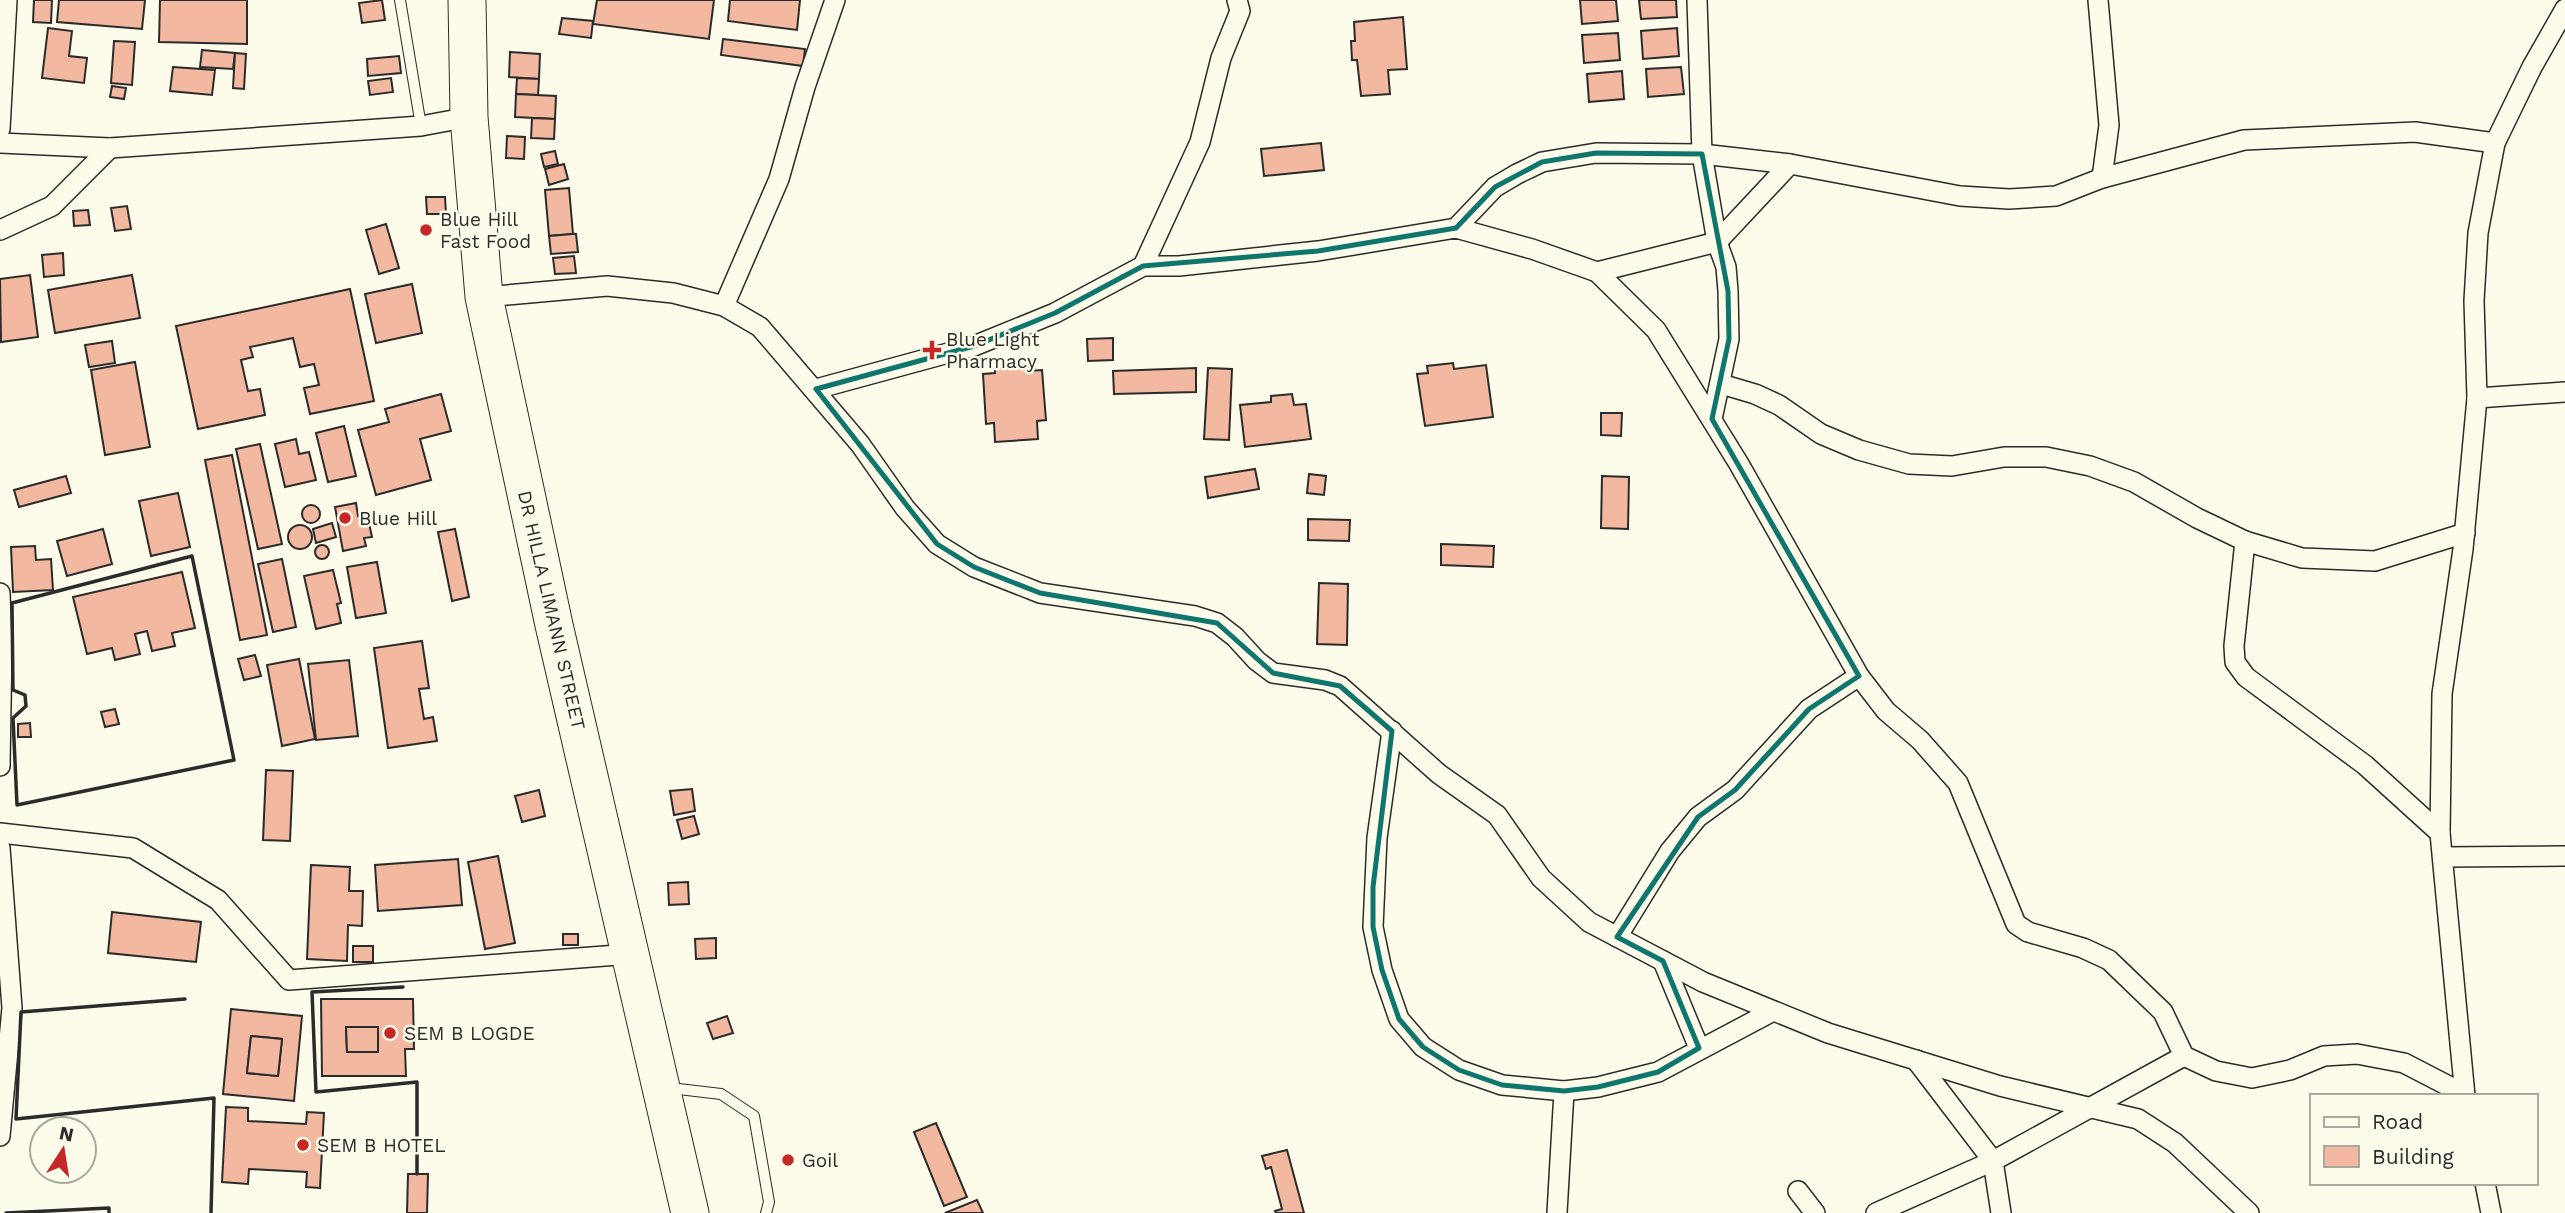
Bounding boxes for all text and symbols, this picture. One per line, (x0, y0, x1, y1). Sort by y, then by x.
place label: Blue Hill Fast Food (440, 208, 531, 253)
marker: Blue Hill Fast Food (418, 222, 434, 238)
place label: Blue Light Pharmacy (946, 328, 1040, 373)
marker: Blue Light Pharmacy (924, 342, 940, 358)
street label: DR HILLA LIMANN STREET (513, 488, 590, 732)
place label: Blue Hill (359, 507, 437, 530)
marker: Blue Hill (337, 510, 353, 526)
place label: SEM B LOGDE (404, 1022, 535, 1045)
marker: SEM B LOGDE (382, 1025, 398, 1041)
legend (2310, 1094, 2537, 1185)
text: Road (2372, 1109, 2423, 1134)
north arrow (28, 1115, 98, 1185)
text: N (57, 1121, 76, 1147)
place label: SEM B HOTEL (317, 1134, 446, 1157)
marker: SEM B HOTEL (295, 1137, 311, 1153)
text: Building (2372, 1144, 2454, 1169)
place label: Goil (802, 1149, 838, 1172)
marker: Goil (780, 1152, 796, 1168)

